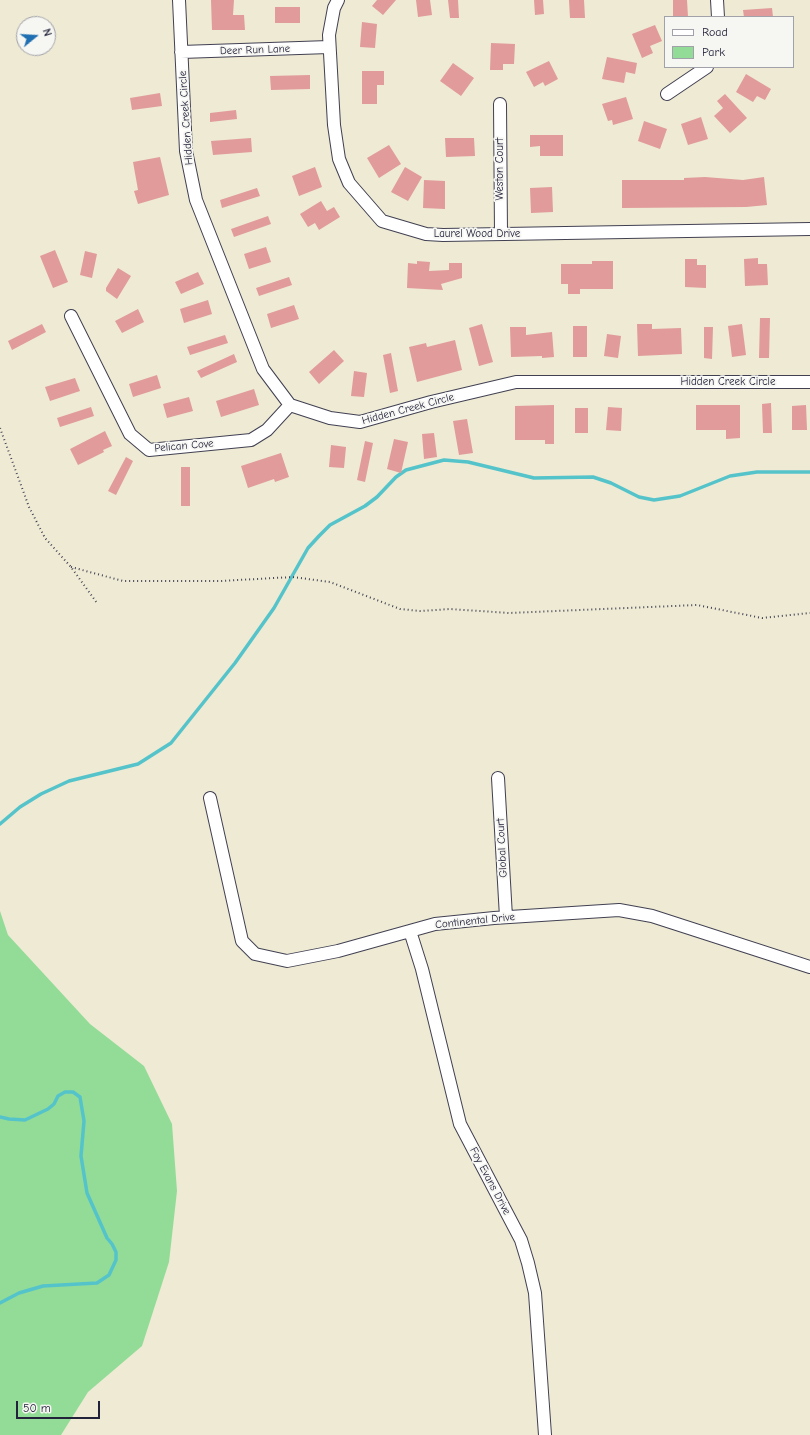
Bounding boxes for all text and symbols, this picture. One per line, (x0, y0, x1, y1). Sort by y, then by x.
north arrow (16, 16, 56, 56)
legend (664, 16, 794, 68)
text: Road (702, 25, 728, 39)
text: N (40, 27, 54, 38)
street label: Deer Run Lane (220, 42, 290, 58)
text: Park (702, 45, 725, 59)
street label: Hidden Creek Circle (176, 70, 196, 166)
street label: Weston Court (493, 138, 507, 200)
street label: Laurel Wood Drive (434, 227, 520, 241)
street label: Hidden Creek Circle (681, 375, 775, 389)
street label: Hidden Creek Circle (360, 390, 456, 428)
street label: Pelican Cove (154, 437, 214, 455)
street label: Global Court (494, 818, 510, 878)
street label: Continental Drive (434, 910, 516, 932)
street label: Foy Evans Drive (467, 1145, 513, 1217)
scale bar (18, 1393, 102, 1419)
text: 50 m (23, 1401, 51, 1415)

